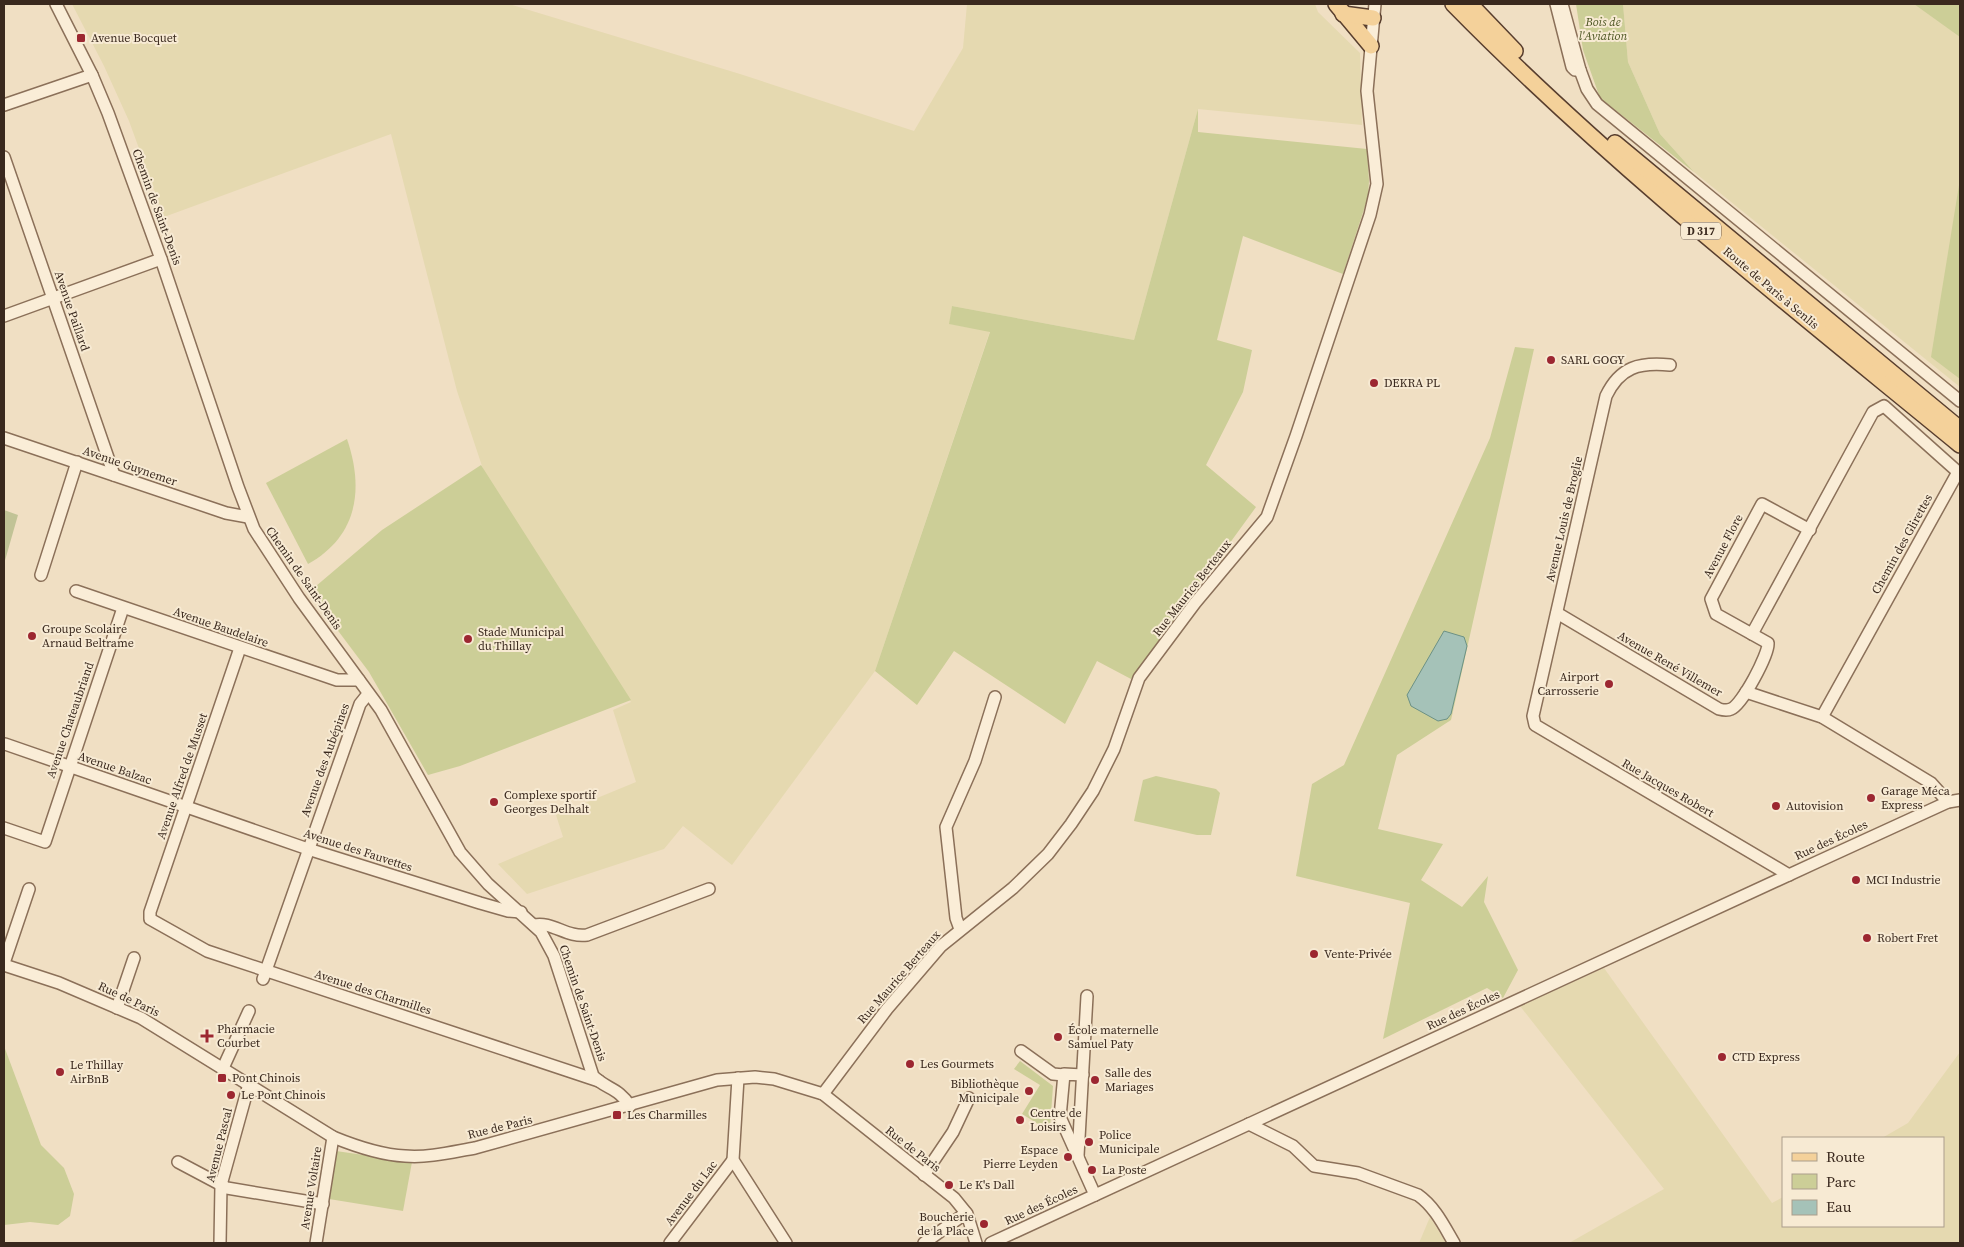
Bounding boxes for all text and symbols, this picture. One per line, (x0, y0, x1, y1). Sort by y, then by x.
park label: Bois de l'Aviation (1579, 14, 1627, 44)
place label: Avenue Bocquet (91, 30, 177, 46)
marker: Avenue Bocquet (75, 32, 87, 44)
street label: Chemin de Saint-Denis (129, 147, 185, 267)
road number: D 317 (1681, 222, 1721, 240)
street label: Route de Paris à Senlis (1720, 243, 1822, 333)
street label: Avenue Paillard (51, 269, 93, 353)
place label: SARL GOGY (1561, 352, 1625, 368)
marker: SARL GOGY (1545, 354, 1557, 366)
place label: DEKRA PL (1384, 375, 1440, 391)
marker: DEKRA PL (1368, 377, 1380, 389)
street label: Avenue Guynemer (81, 442, 179, 490)
street label: Avenue Louis de Broglie (1542, 455, 1586, 583)
street label: Chemin des Glirettes (1868, 491, 1936, 597)
street label: Avenue Flore (1699, 511, 1747, 581)
street label: Chemin de Saint-Denis (262, 523, 346, 633)
street label: Rue Maurice Berteaux (1149, 536, 1235, 640)
street label: Avenue Baudelaire (171, 603, 271, 651)
place label: Groupe Scolaire Arnaud Beltrame (42, 621, 134, 651)
place label: Stade Municipal du Thillay (478, 624, 565, 654)
street label: Avenue René Villemer (1615, 627, 1725, 701)
marker: Groupe Scolaire Arnaud Beltrame (26, 630, 38, 642)
marker: Stade Municipal du Thillay (462, 633, 474, 645)
street label: Avenue Chateaubriand (43, 660, 97, 780)
place label: Airport Carrosserie (1537, 669, 1599, 699)
marker: Airport Carrosserie (1603, 678, 1615, 690)
street label: Avenue des Aubépines (297, 701, 353, 819)
street label: Avenue Alfred de Musset (153, 711, 211, 841)
street label: Avenue Balzac (76, 748, 154, 788)
street label: Rue Jacques Robert (1619, 755, 1717, 821)
place label: Garage Méca Express (1881, 783, 1951, 813)
place label: Complexe sportif Georges Delhalt (504, 787, 598, 817)
marker: Garage Méca Express (1865, 792, 1877, 804)
marker: Complexe sportif Georges Delhalt (488, 796, 500, 808)
place label: Autovision (1786, 798, 1843, 814)
marker: Autovision (1770, 800, 1782, 812)
street label: Rue des Écoles (1792, 816, 1870, 864)
street label: Avenue des Fauvettes (301, 825, 415, 875)
place label: MCI Industrie (1866, 872, 1941, 888)
marker: MCI Industrie (1850, 874, 1862, 886)
street label: Rue Maurice Berteaux (854, 926, 944, 1027)
place label: Robert Fret (1877, 930, 1938, 946)
marker: Robert Fret (1861, 932, 1873, 944)
street label: Chemin de Saint-Denis (555, 942, 611, 1064)
place label: Vente-Privée (1324, 946, 1392, 962)
marker: Vente-Privée (1308, 948, 1320, 960)
street label: Avenue des Charmilles (313, 966, 433, 1018)
street label: Rue de Paris (96, 978, 162, 1020)
street label: Rue des Écoles (1424, 986, 1502, 1034)
place label: Pharmacie Courbet (217, 1021, 275, 1051)
place label: École maternelle Samuel Paty (1068, 1022, 1159, 1052)
marker: Pharmacie Courbet (201, 1030, 213, 1042)
marker: École maternelle Samuel Paty (1052, 1031, 1064, 1043)
place label: CTD Express (1732, 1049, 1800, 1065)
marker: CTD Express (1716, 1051, 1728, 1063)
place label: Les Gourmets (920, 1056, 994, 1072)
place label: Le Thillay AirBnB (70, 1057, 124, 1087)
marker: Les Gourmets (904, 1058, 916, 1070)
place label: Salle des Mariages (1105, 1065, 1154, 1095)
marker: Le Thillay AirBnB (54, 1066, 66, 1078)
place label: Pont Chinois (232, 1070, 300, 1086)
marker: Pont Chinois (216, 1072, 228, 1084)
marker: Salle des Mariages (1089, 1074, 1101, 1086)
place label: Bibliothèque Municipale (951, 1076, 1019, 1106)
marker: Bibliothèque Municipale (1023, 1085, 1035, 1097)
place label: Le Pont Chinois (241, 1087, 325, 1103)
marker: Le Pont Chinois (225, 1089, 237, 1101)
place label: Centre de Loisirs (1030, 1105, 1082, 1135)
street label: Avenue Pascal (202, 1106, 236, 1184)
place label: Les Charmilles (627, 1107, 707, 1123)
marker: Les Charmilles (611, 1109, 623, 1121)
street label: Rue de Paris (466, 1111, 534, 1143)
marker: Centre de Loisirs (1014, 1114, 1026, 1126)
street label: Rue de Paris (882, 1122, 944, 1176)
place label: Police Municipale (1099, 1127, 1160, 1157)
marker: Police Municipale (1083, 1136, 1095, 1148)
legend (1782, 1137, 1944, 1227)
place label: Espace Pierre Leyden (983, 1142, 1058, 1172)
street label: Avenue Voltaire (297, 1145, 325, 1231)
text: Route (1826, 1146, 1865, 1167)
marker: Espace Pierre Leyden (1062, 1151, 1074, 1163)
street label: Avenue du Lac (661, 1157, 721, 1229)
place label: La Poste (1102, 1162, 1147, 1178)
marker: La Poste (1086, 1164, 1098, 1176)
text: Parc (1826, 1171, 1856, 1192)
place label: Le K's Dall (959, 1177, 1015, 1193)
marker: Le K's Dall (943, 1179, 955, 1191)
street label: Rue des Écoles (1002, 1181, 1080, 1229)
text: Eau (1826, 1196, 1852, 1217)
place label: Boucherie de la Place (917, 1209, 974, 1239)
marker: Boucherie de la Place (978, 1218, 990, 1230)

